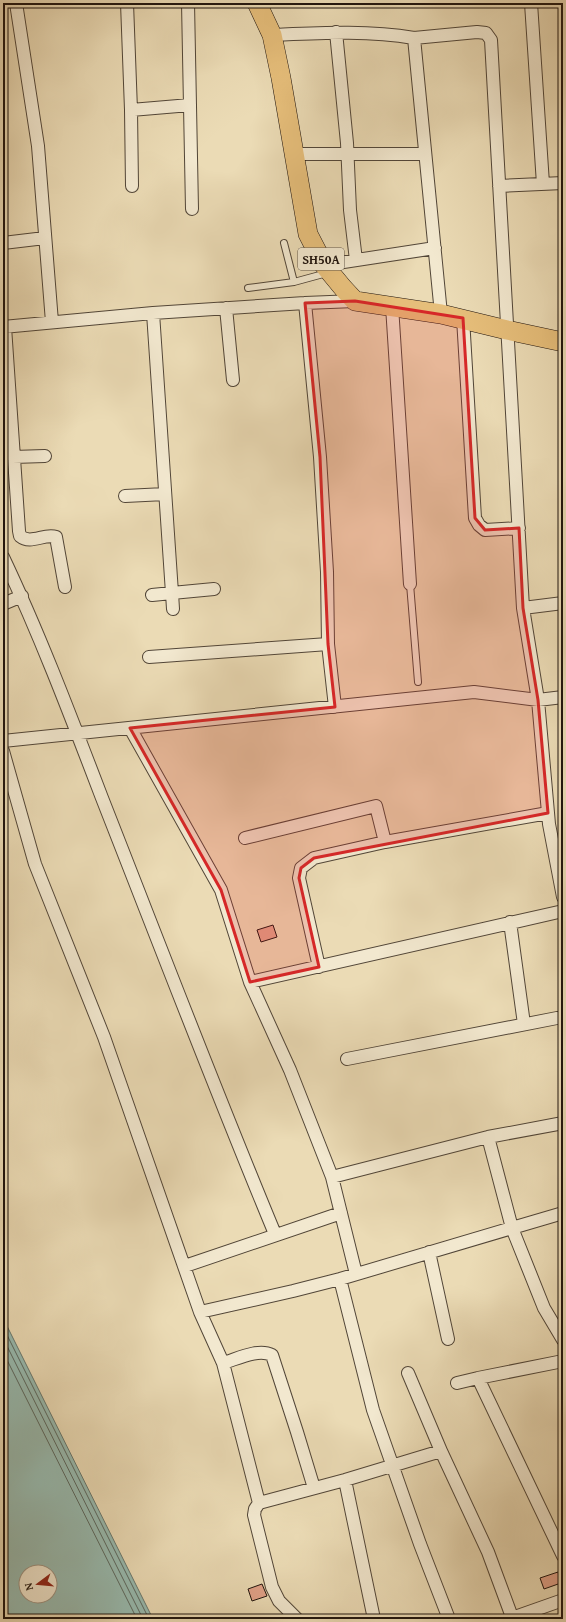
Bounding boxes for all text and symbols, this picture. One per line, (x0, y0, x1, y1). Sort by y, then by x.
road number: SH50A (298, 248, 344, 270)
north arrow (18, 1564, 58, 1604)
text: N (20, 1580, 37, 1592)

